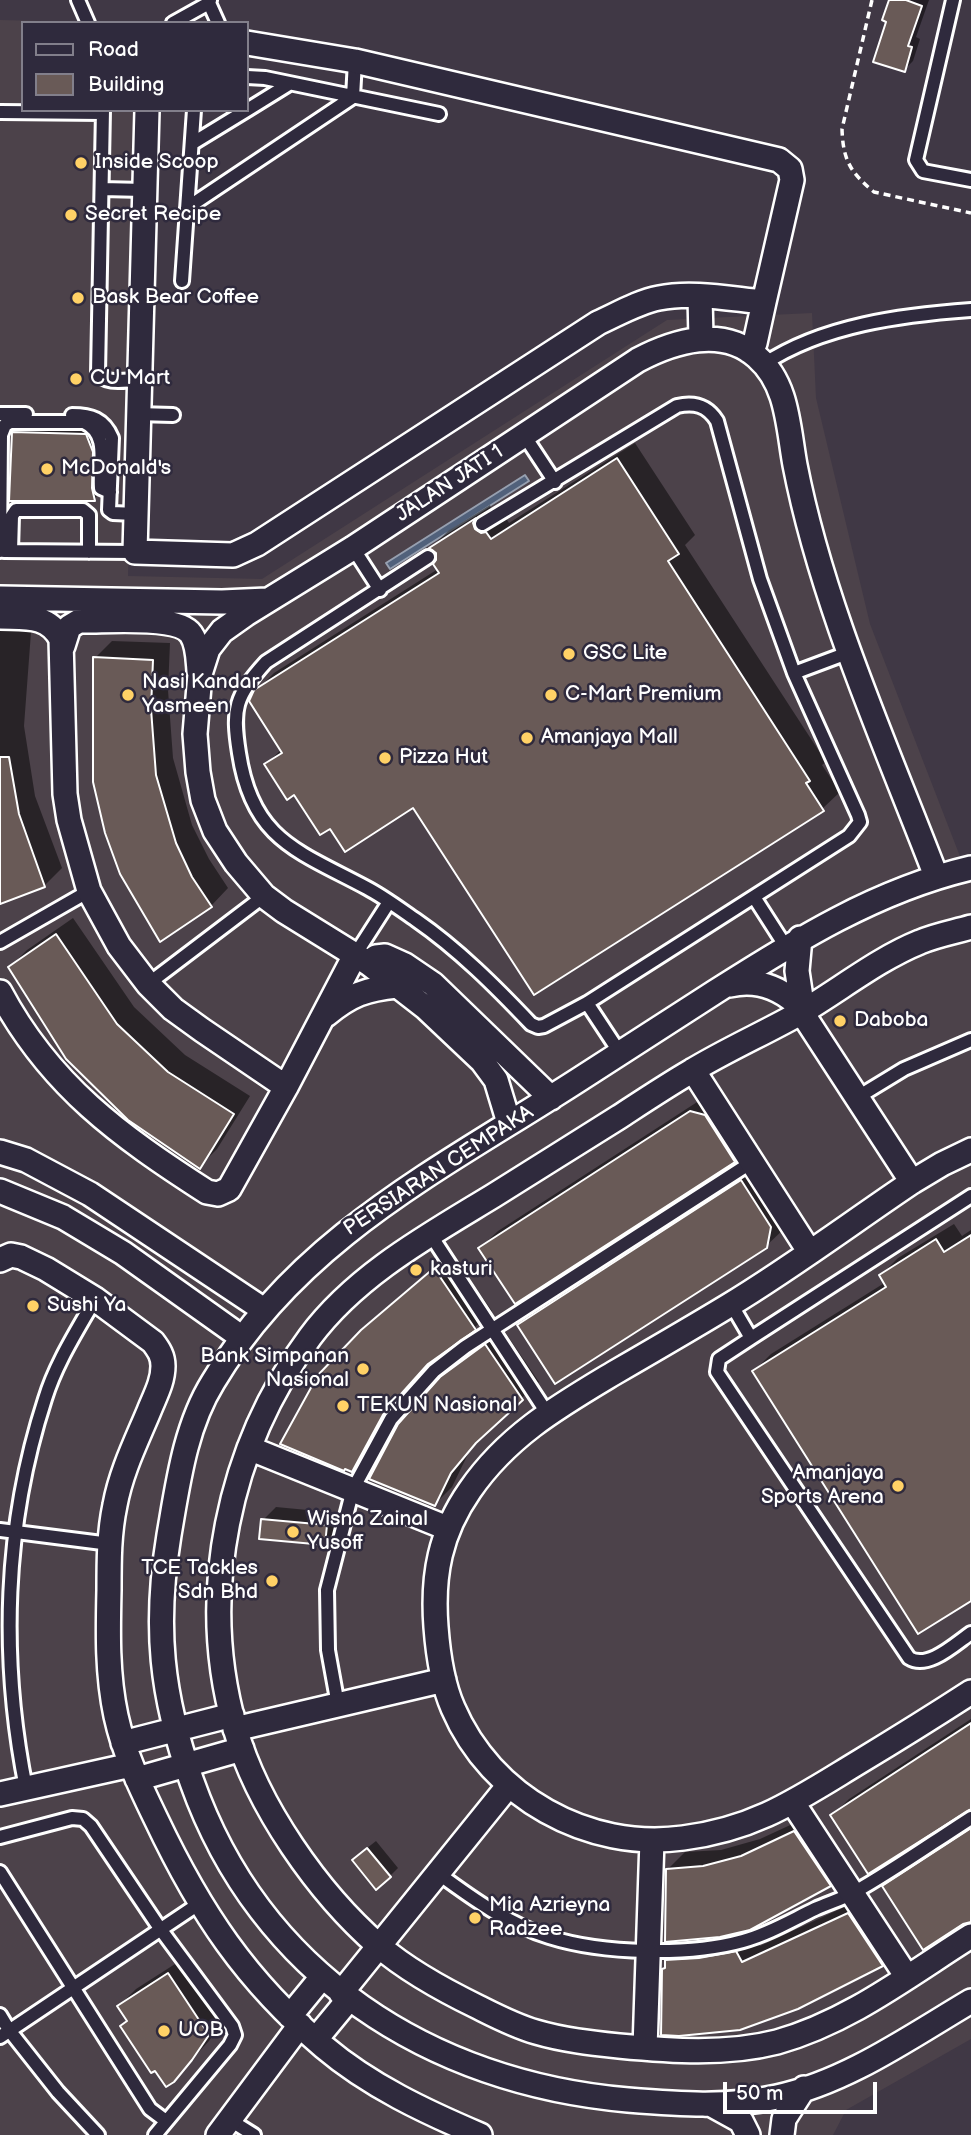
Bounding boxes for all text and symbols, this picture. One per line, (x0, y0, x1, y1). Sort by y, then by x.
legend (21, 21, 248, 112)
text: Road (88, 37, 139, 62)
text: Building (88, 72, 164, 97)
place label: Inside Scoop (95, 150, 219, 176)
marker: Inside Scoop (73, 155, 89, 171)
place label: Secret Recipe (85, 202, 221, 228)
marker: Secret Recipe (63, 207, 79, 223)
place label: Bask Bear Coffee (92, 285, 259, 311)
marker: Bask Bear Coffee (70, 290, 86, 306)
place label: CU Mart (90, 366, 170, 392)
marker: CU Mart (68, 371, 84, 387)
street label: JALAN JATI 1 (392, 440, 508, 528)
place label: McDonald's (61, 456, 171, 482)
marker: McDonald's (39, 461, 55, 477)
place label: GSC Lite (583, 641, 667, 667)
marker: GSC Lite (561, 646, 577, 662)
place label: Nasi Kandar Yasmeen (142, 670, 259, 720)
place label: C-Mart Premium (565, 682, 722, 708)
marker: Nasi Kandar Yasmeen (120, 687, 136, 703)
marker: C-Mart Premium (543, 687, 559, 703)
place label: Amanjaya Mall (541, 725, 678, 751)
marker: Amanjaya Mall (519, 730, 535, 746)
place label: Pizza Hut (399, 745, 488, 771)
marker: Pizza Hut (377, 750, 393, 766)
place label: Daboba (854, 1008, 928, 1034)
marker: Daboba (832, 1013, 848, 1029)
street label: PERSIARAN CEMPAKA (339, 1100, 539, 1242)
place label: kasturi (430, 1257, 493, 1283)
marker: kasturi (408, 1262, 424, 1278)
place label: Sushi Ya (47, 1293, 126, 1319)
marker: Sushi Ya (25, 1298, 41, 1314)
place label: Bank Simpanan Nasional (200, 1344, 349, 1394)
marker: Bank Simpanan Nasional (355, 1361, 371, 1377)
place label: TEKUN Nasional (357, 1393, 517, 1419)
marker: TEKUN Nasional (335, 1398, 351, 1414)
place label: Amanjaya Sports Arena (761, 1461, 884, 1511)
marker: Amanjaya Sports Arena (890, 1478, 906, 1494)
place label: Wisna Zainal Yusoff (307, 1507, 428, 1557)
marker: Wisna Zainal Yusoff (285, 1524, 301, 1540)
place label: TCE Tackles Sdn Bhd (141, 1556, 258, 1606)
marker: TCE Tackles Sdn Bhd (264, 1573, 280, 1589)
place label: Mia Azrieyna Radzee (489, 1893, 610, 1943)
marker: Mia Azrieyna Radzee (467, 1910, 483, 1926)
place label: UOB (178, 2018, 224, 2044)
marker: UOB (156, 2023, 172, 2039)
scale bar (726, 2068, 880, 2112)
text: 50 m (736, 2081, 783, 2106)

